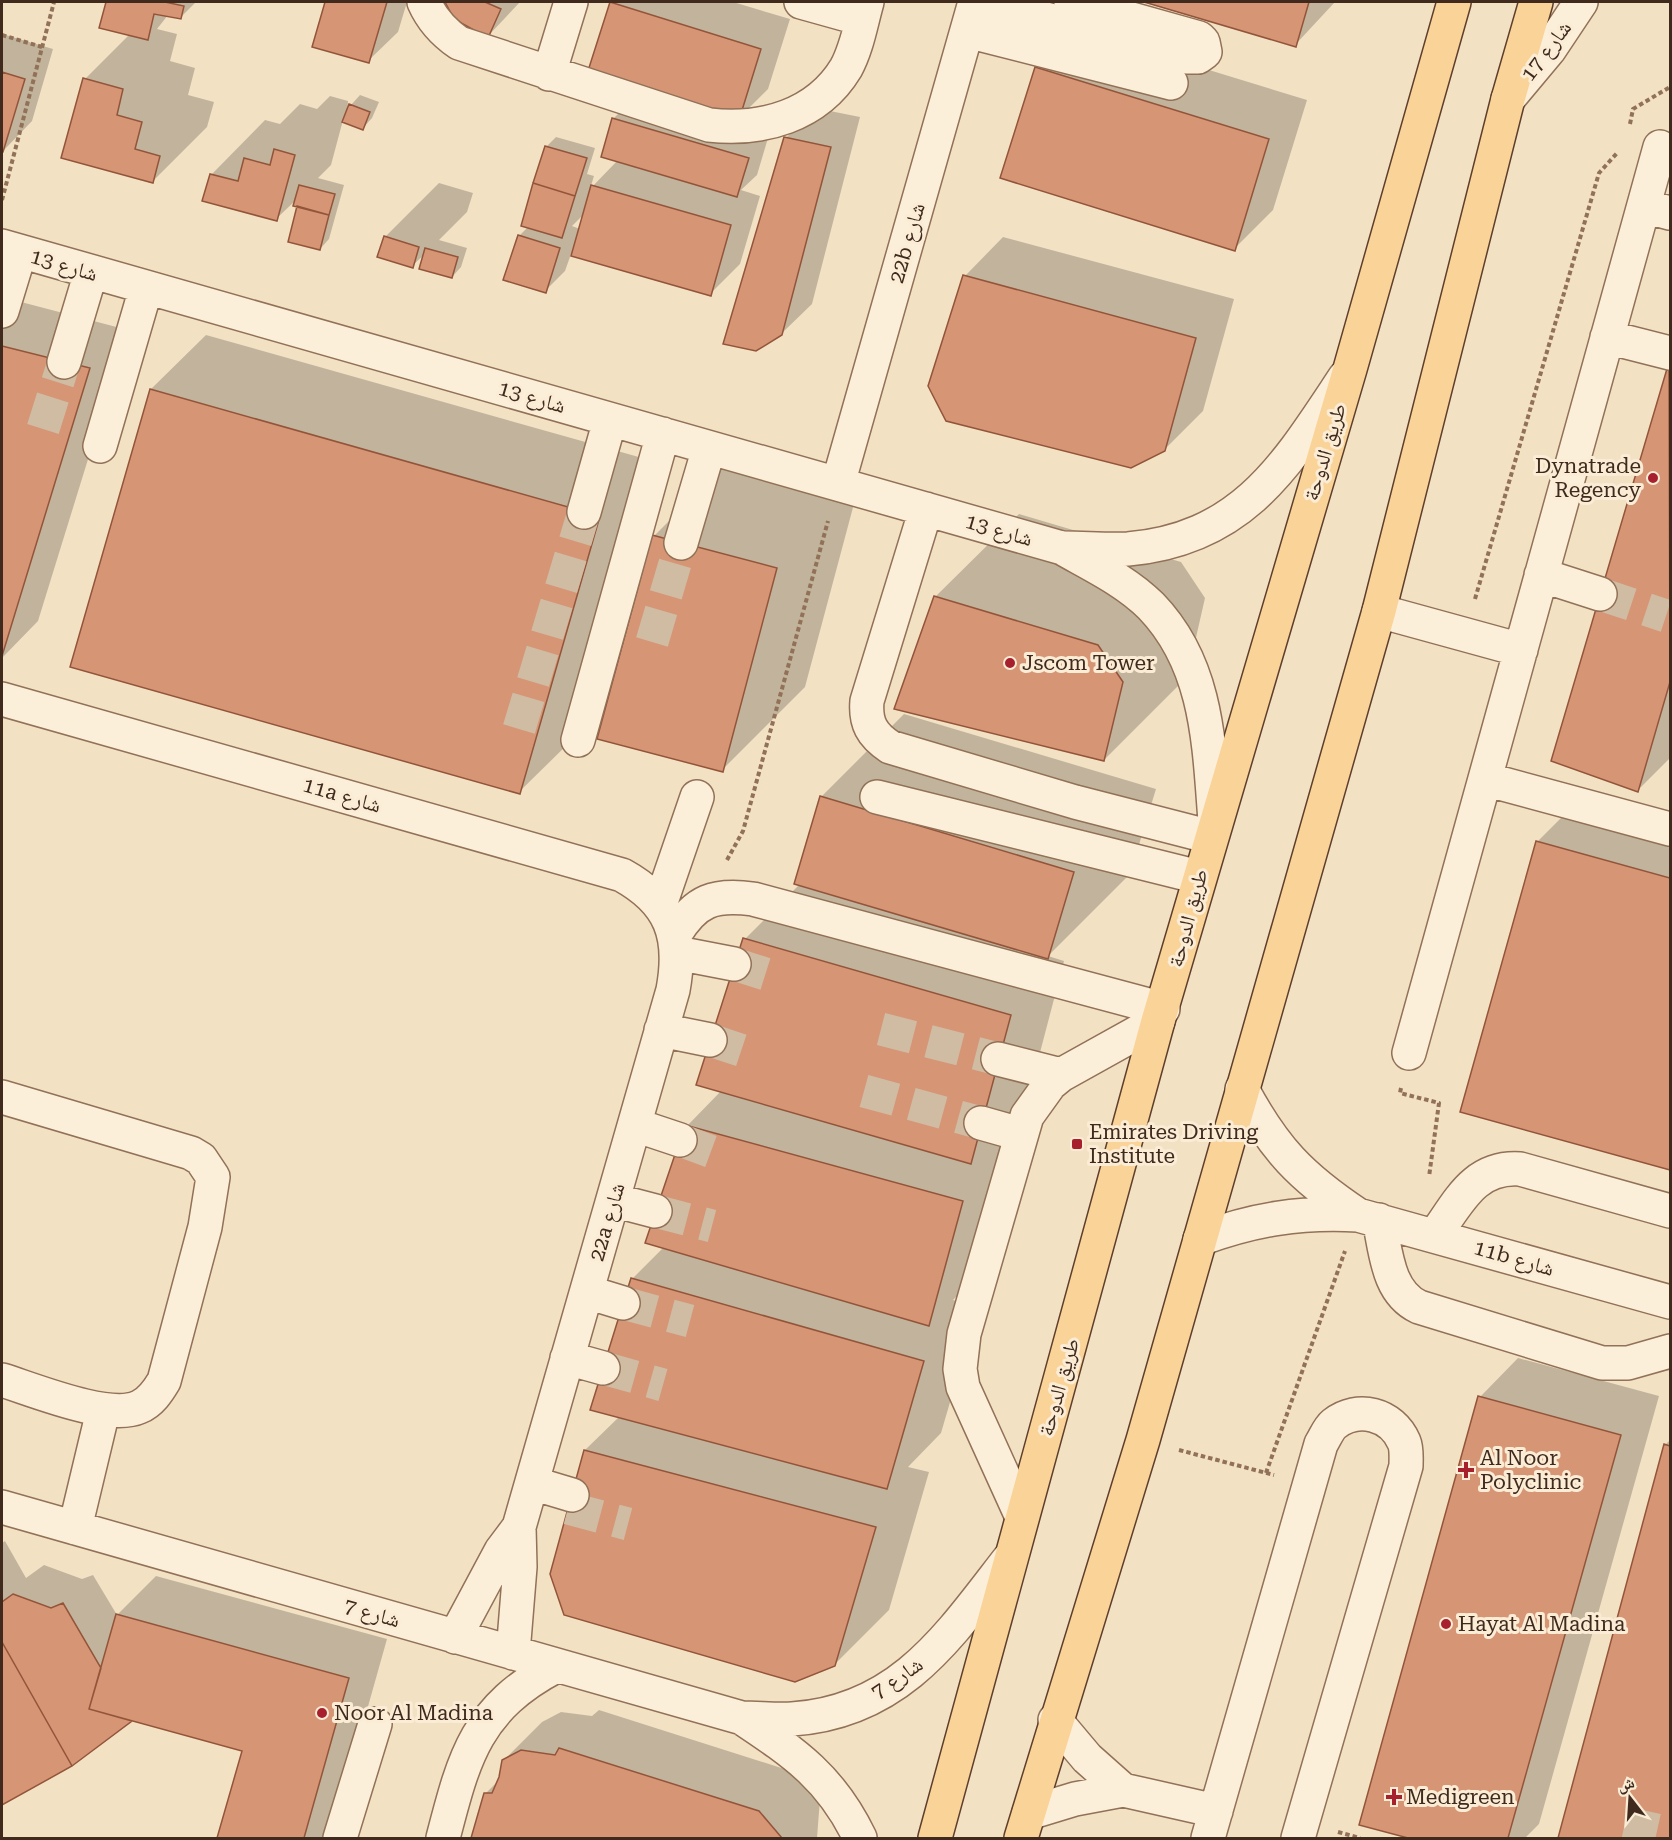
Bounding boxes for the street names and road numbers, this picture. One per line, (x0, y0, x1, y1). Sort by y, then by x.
street label: شارع 17 (1516, 16, 1577, 86)
street label: 22b شارع (884, 200, 931, 286)
street label: شارع 13 (27, 244, 100, 287)
street label: شارع 13 (495, 376, 568, 419)
street label: طريق الدوحة (1299, 400, 1352, 504)
street label: شارع 13 (962, 509, 1035, 552)
street label: 11a شارع (300, 772, 384, 819)
street label: طريق الدوحة (1163, 866, 1214, 970)
street label: 22a شارع (584, 1180, 631, 1264)
street label: 11b شارع (1471, 1235, 1557, 1282)
street label: طريق الدوحة (1034, 1335, 1085, 1439)
street label: شارع 7 (341, 1594, 403, 1633)
street label: شارع 7 (867, 1652, 928, 1705)

